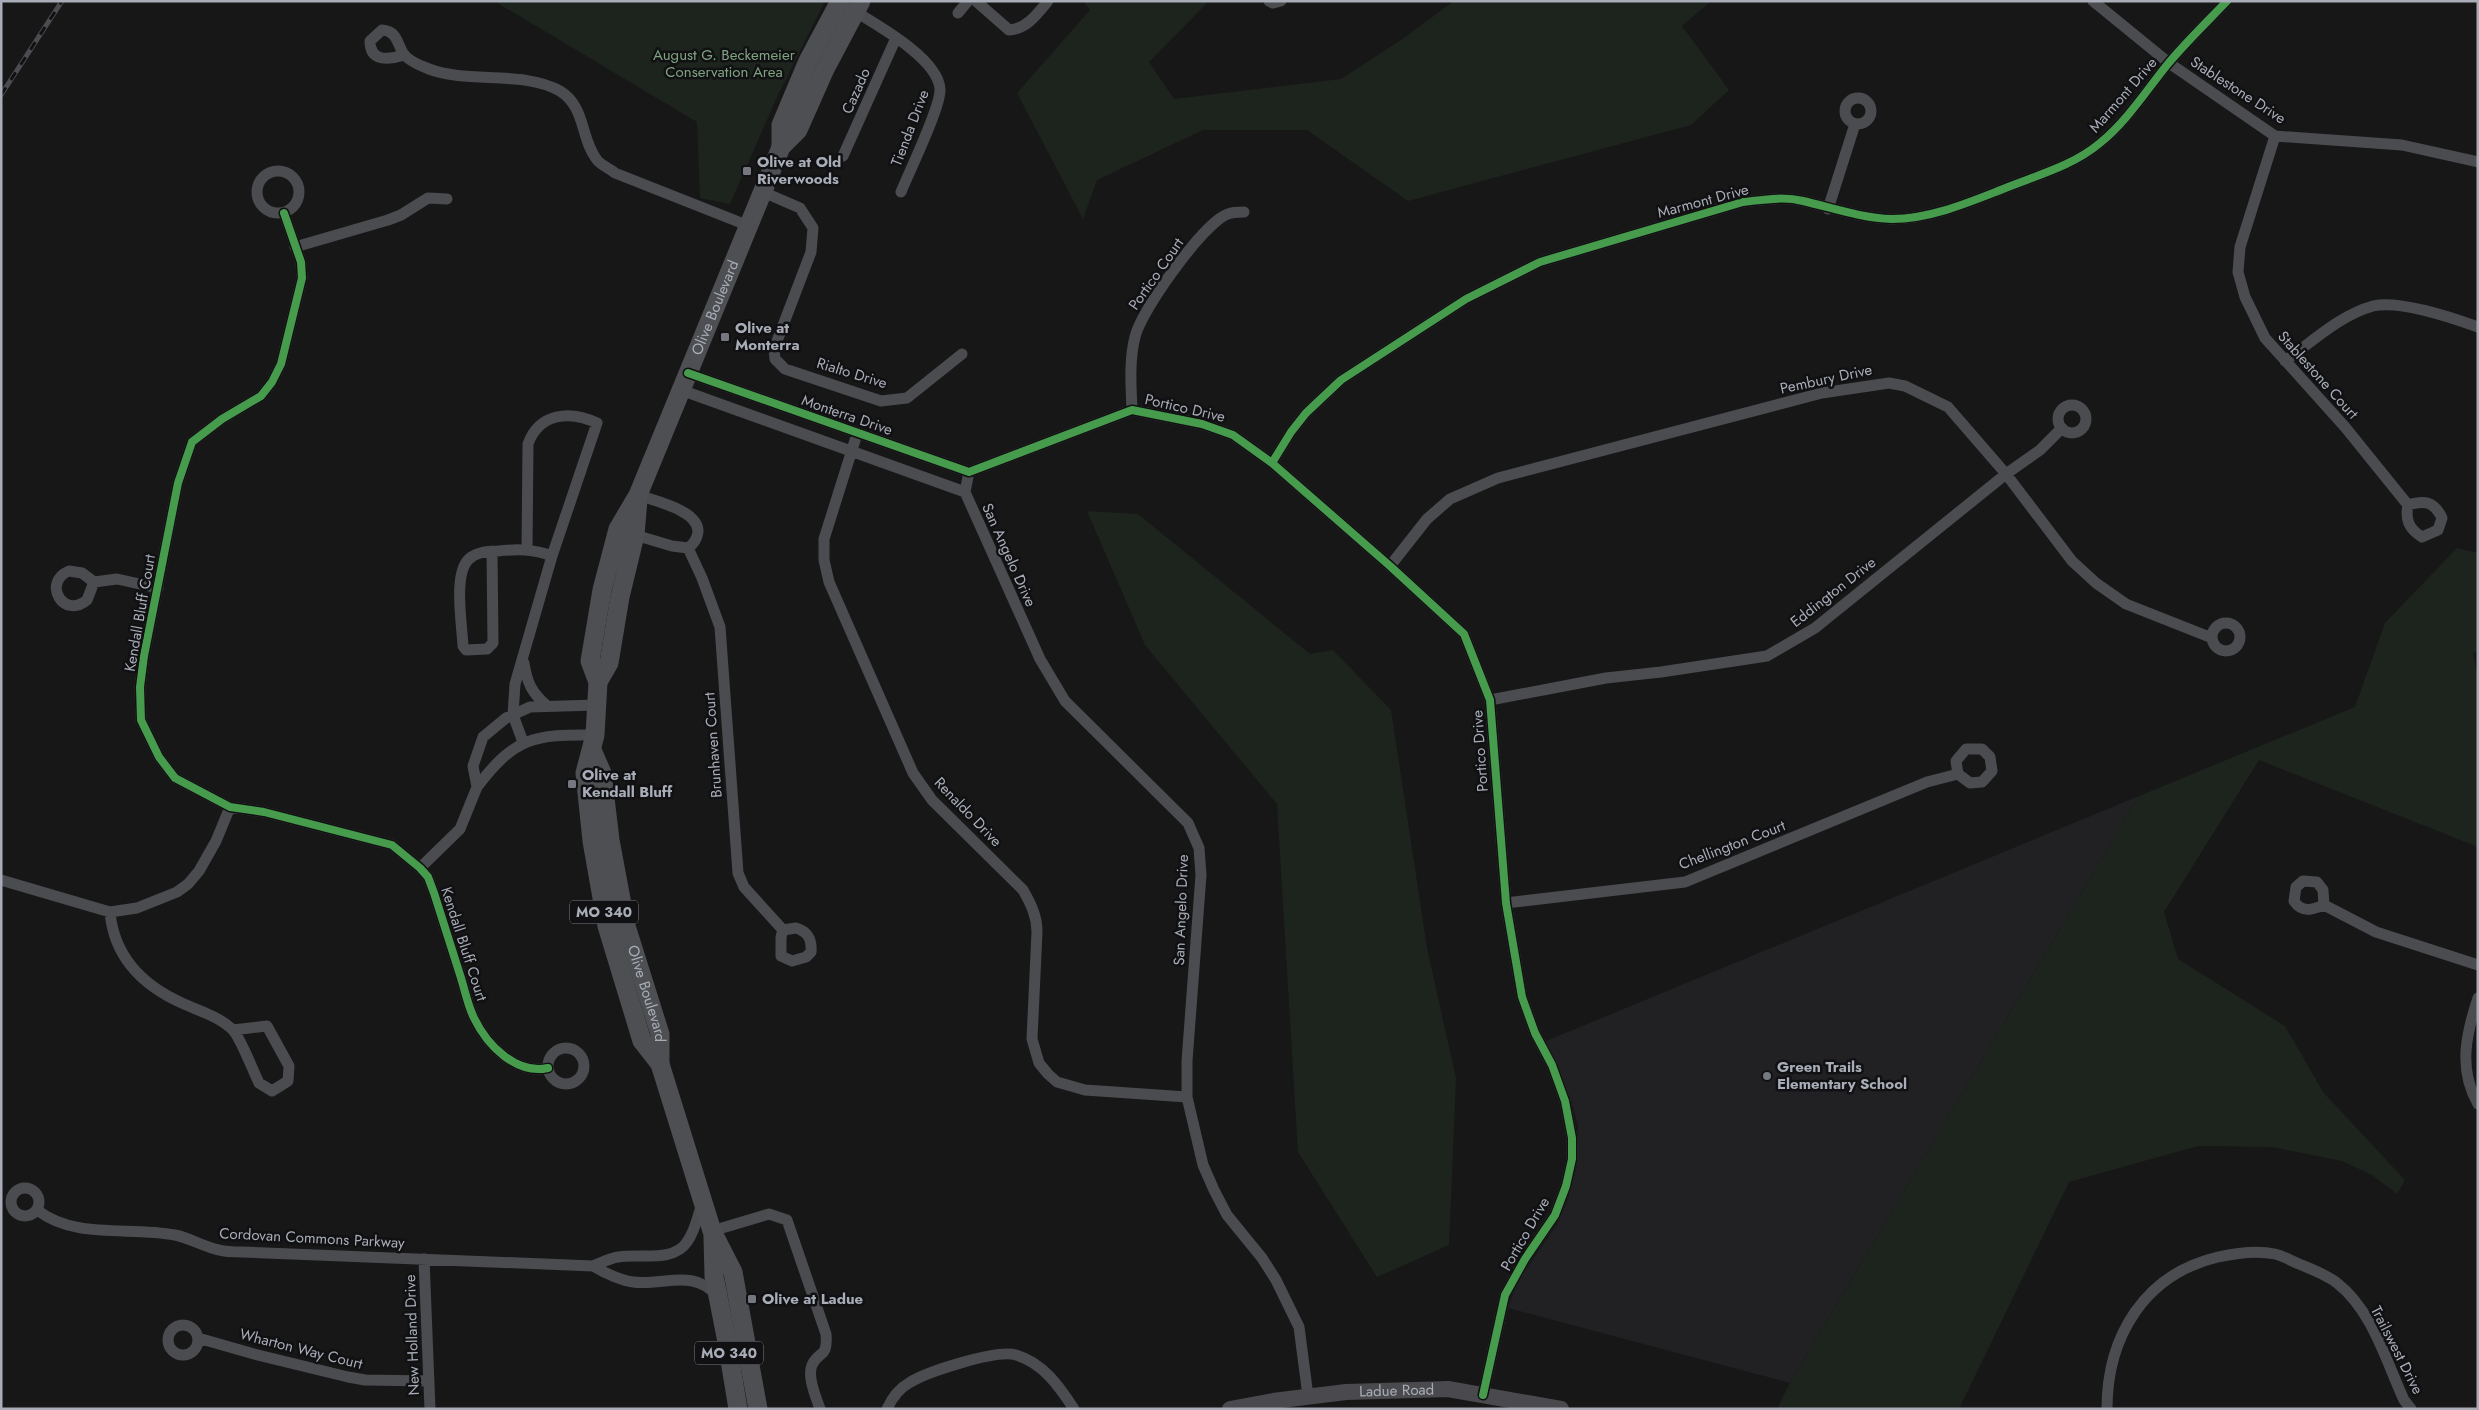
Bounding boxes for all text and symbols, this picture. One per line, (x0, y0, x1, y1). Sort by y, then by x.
park label: August G. Beckemeier Conservation Area (653, 44, 796, 83)
street label: Stablestone Drive (2186, 51, 2290, 129)
street label: Marmont Drive (2084, 52, 2162, 138)
street label: Cazado (836, 64, 876, 118)
street label: Tienda Drive (885, 86, 935, 169)
place label: Olive at Old Riverwoods (757, 151, 841, 190)
marker: Olive at Old Riverwoods (741, 165, 753, 177)
street label: Marmont Drive (1655, 178, 1751, 224)
street label: Portico Court (1123, 233, 1189, 315)
street label: Olive Boulevard (686, 257, 744, 358)
place label: Olive at Monterra (735, 317, 800, 356)
street label: Stablestone Court (2272, 326, 2364, 424)
marker: Olive at Monterra (719, 331, 731, 343)
street label: Rialto Drive (814, 352, 890, 394)
street label: Pembury Drive (1778, 358, 1874, 399)
street label: Portico Drive (1143, 388, 1228, 428)
street label: Monterra Drive (799, 389, 896, 441)
street label: San Angelo Drive (976, 500, 1042, 611)
street label: Eddington Drive (1786, 551, 1881, 632)
street label: Kendall Bluff Court (119, 552, 161, 673)
street label: Brunhaven Court (698, 691, 728, 799)
street label: Portico Drive (1466, 709, 1494, 793)
place label: Olive at Kendall Bluff (582, 764, 673, 803)
street label: Renaldo Drive (929, 772, 1007, 852)
marker: Olive at Kendall Bluff (566, 778, 578, 790)
street label: Chellington Court (1676, 814, 1789, 875)
street label: San Angelo Drive (1168, 854, 1194, 966)
street label: Kendall Bluff Court (435, 884, 493, 1004)
road number: MO 340 (570, 900, 638, 924)
street label: Olive Boulevard (622, 942, 671, 1042)
place label: Green Trails Elementary School (1777, 1056, 1907, 1095)
marker: Green Trails Elementary School (1761, 1070, 1773, 1082)
street label: Portico Drive (1495, 1193, 1555, 1275)
street label: Cordovan Commons Parkway (219, 1222, 406, 1254)
street label: New Holland Drive (399, 1274, 425, 1396)
place label: Olive at Ladue (762, 1288, 864, 1310)
marker: Olive at Ladue (746, 1293, 758, 1305)
street label: Trailswest Drive (2365, 1302, 2429, 1398)
street label: Wharton Way Court (237, 1323, 365, 1375)
road number: MO 340 (695, 1342, 763, 1365)
street label: Ladue Road (1359, 1378, 1435, 1403)

